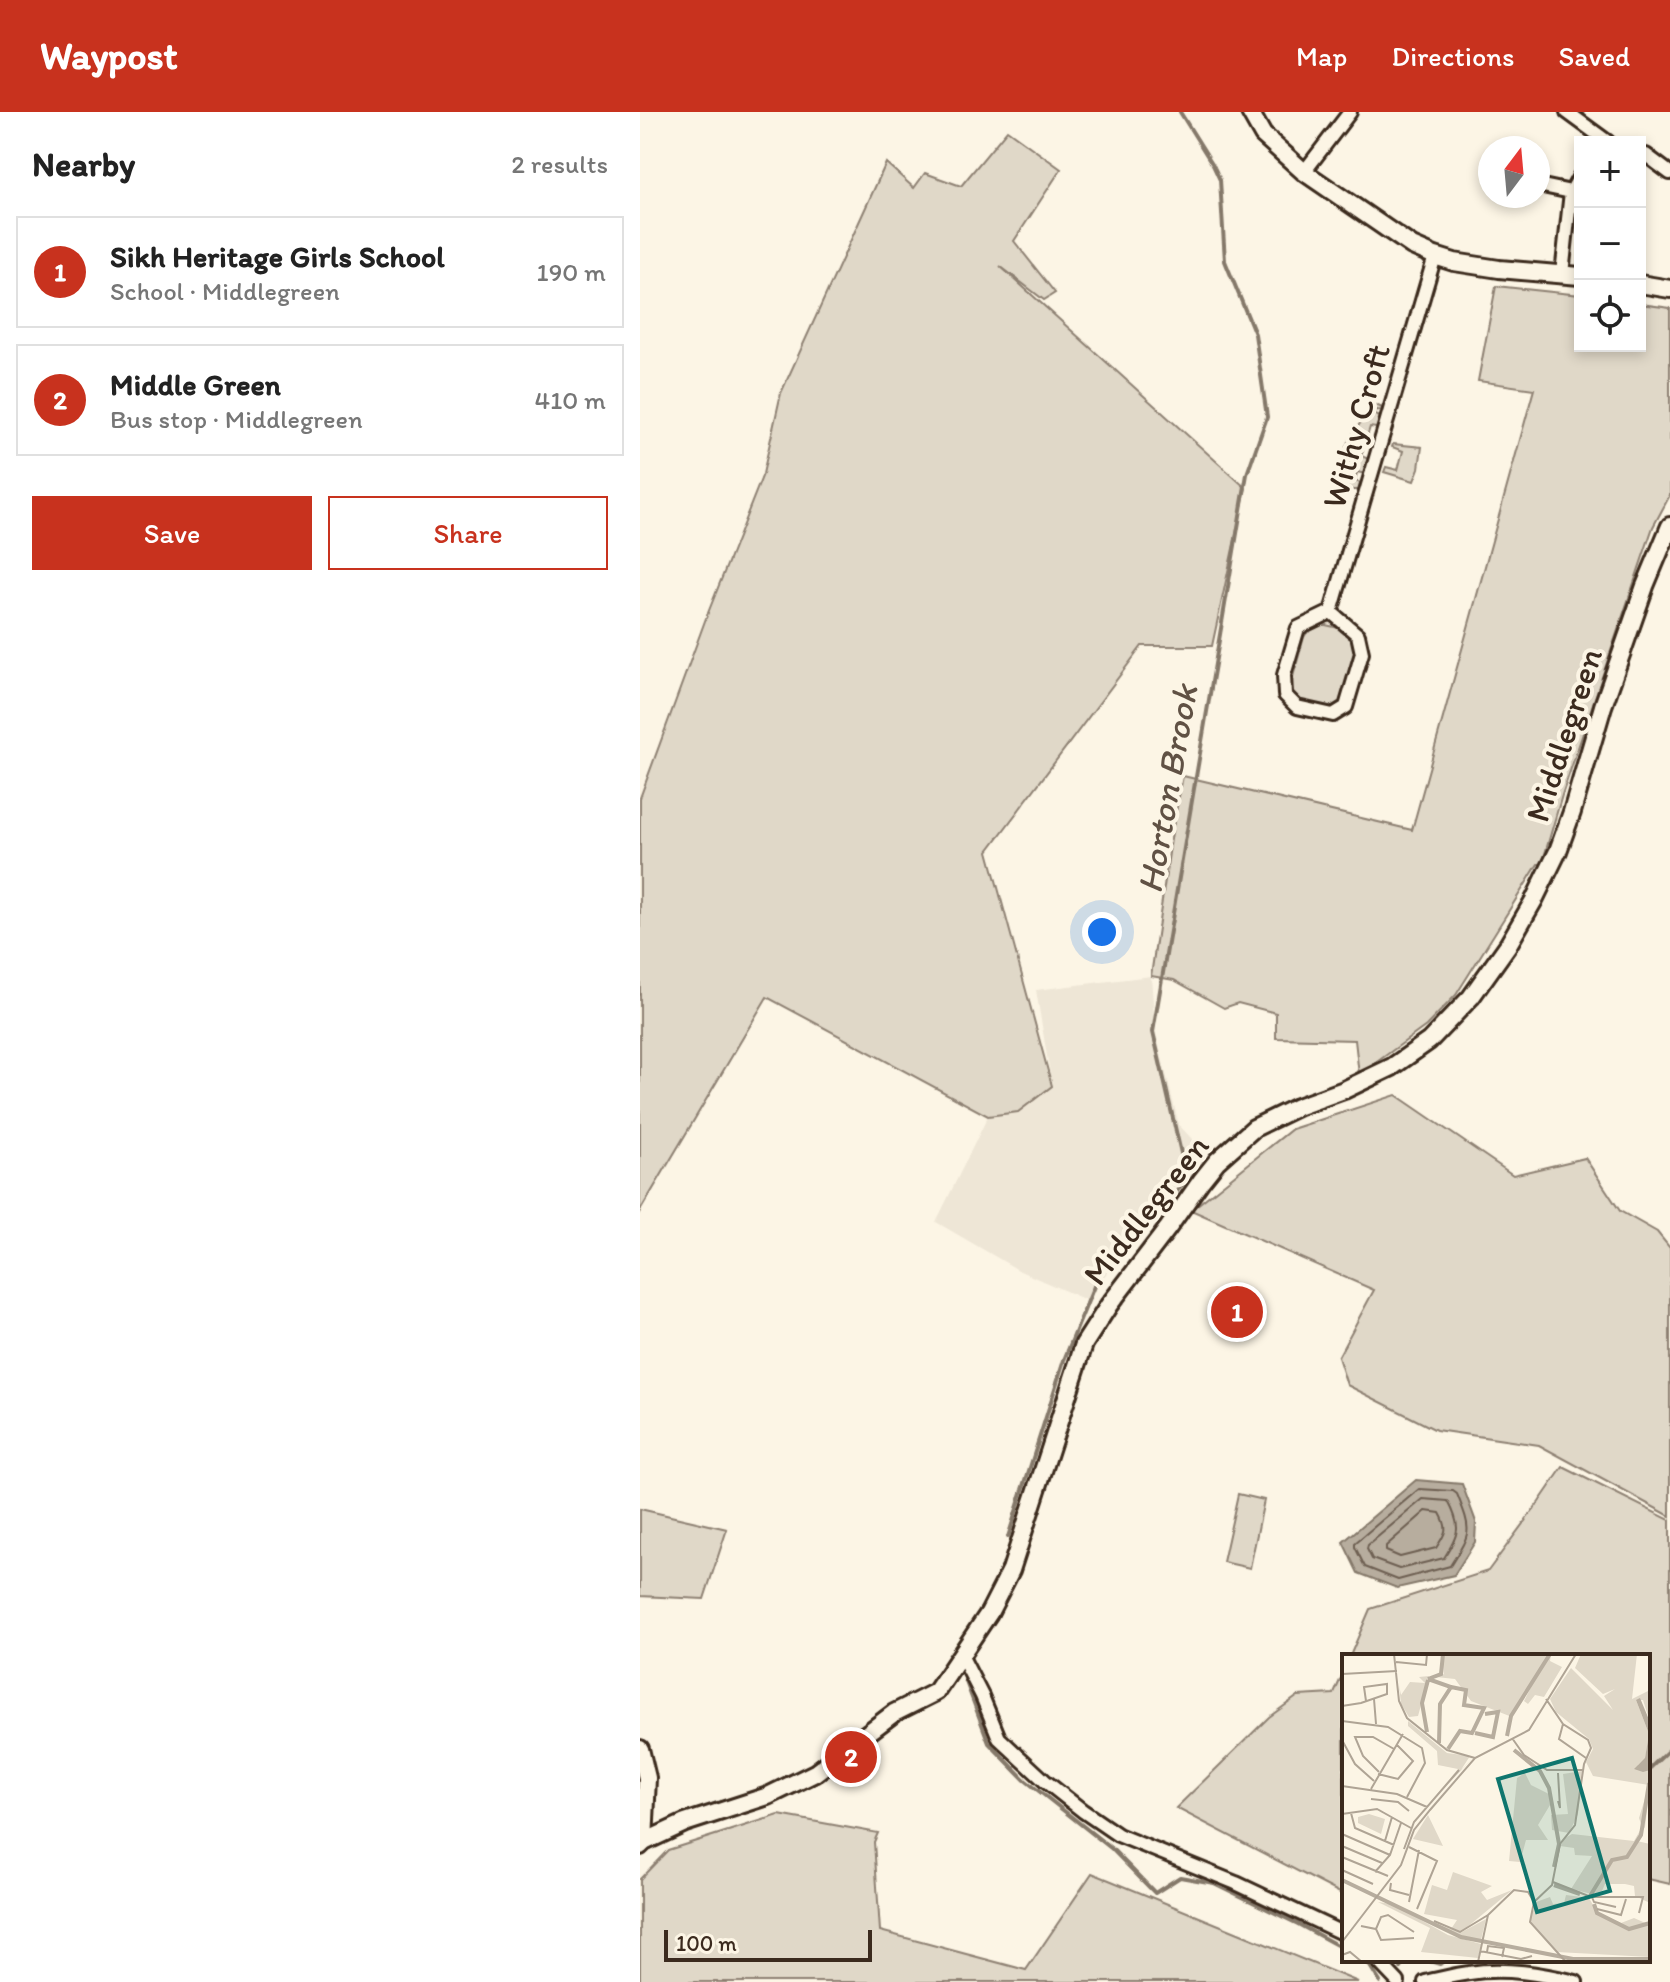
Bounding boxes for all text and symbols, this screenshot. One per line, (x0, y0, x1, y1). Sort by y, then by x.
text: Waypost (40, 33, 178, 79)
text: Map (1296, 39, 1347, 73)
text: Directions (1391, 39, 1515, 73)
text: Saved (1559, 39, 1630, 73)
north arrow (1478, 136, 1550, 208)
map controls (1574, 136, 1646, 352)
button: + (1574, 136, 1646, 208)
text: Nearby (32, 144, 135, 185)
text: 2 results (511, 148, 608, 180)
button: − (1574, 208, 1646, 280)
text: Sikh Heritage Girls School (110, 238, 445, 275)
text: 1 (54, 256, 66, 288)
text: 190 m (537, 256, 606, 288)
text: School · Middlegreen (110, 275, 340, 307)
button: locate (1574, 280, 1646, 352)
street label: Withy Croft (1313, 339, 1399, 513)
text: Middle Green (110, 366, 281, 403)
text: 2 (53, 384, 67, 416)
text: 410 m (535, 384, 606, 416)
text: Bus stop · Middlegreen (110, 403, 363, 435)
button: Save (32, 496, 312, 570)
button: Share (328, 496, 608, 570)
street label: Middlegreen (1517, 643, 1611, 827)
water label: Horton Brook (1128, 679, 1207, 896)
your location (1082, 912, 1122, 952)
street label: Middlegreen (1074, 1126, 1218, 1294)
pin: 1 (1211, 1282, 1263, 1342)
inset map (1342, 1654, 1650, 1962)
pin: 2 (825, 1727, 877, 1787)
scale bar (664, 1926, 872, 1962)
text: 100 m (676, 1930, 737, 1957)

